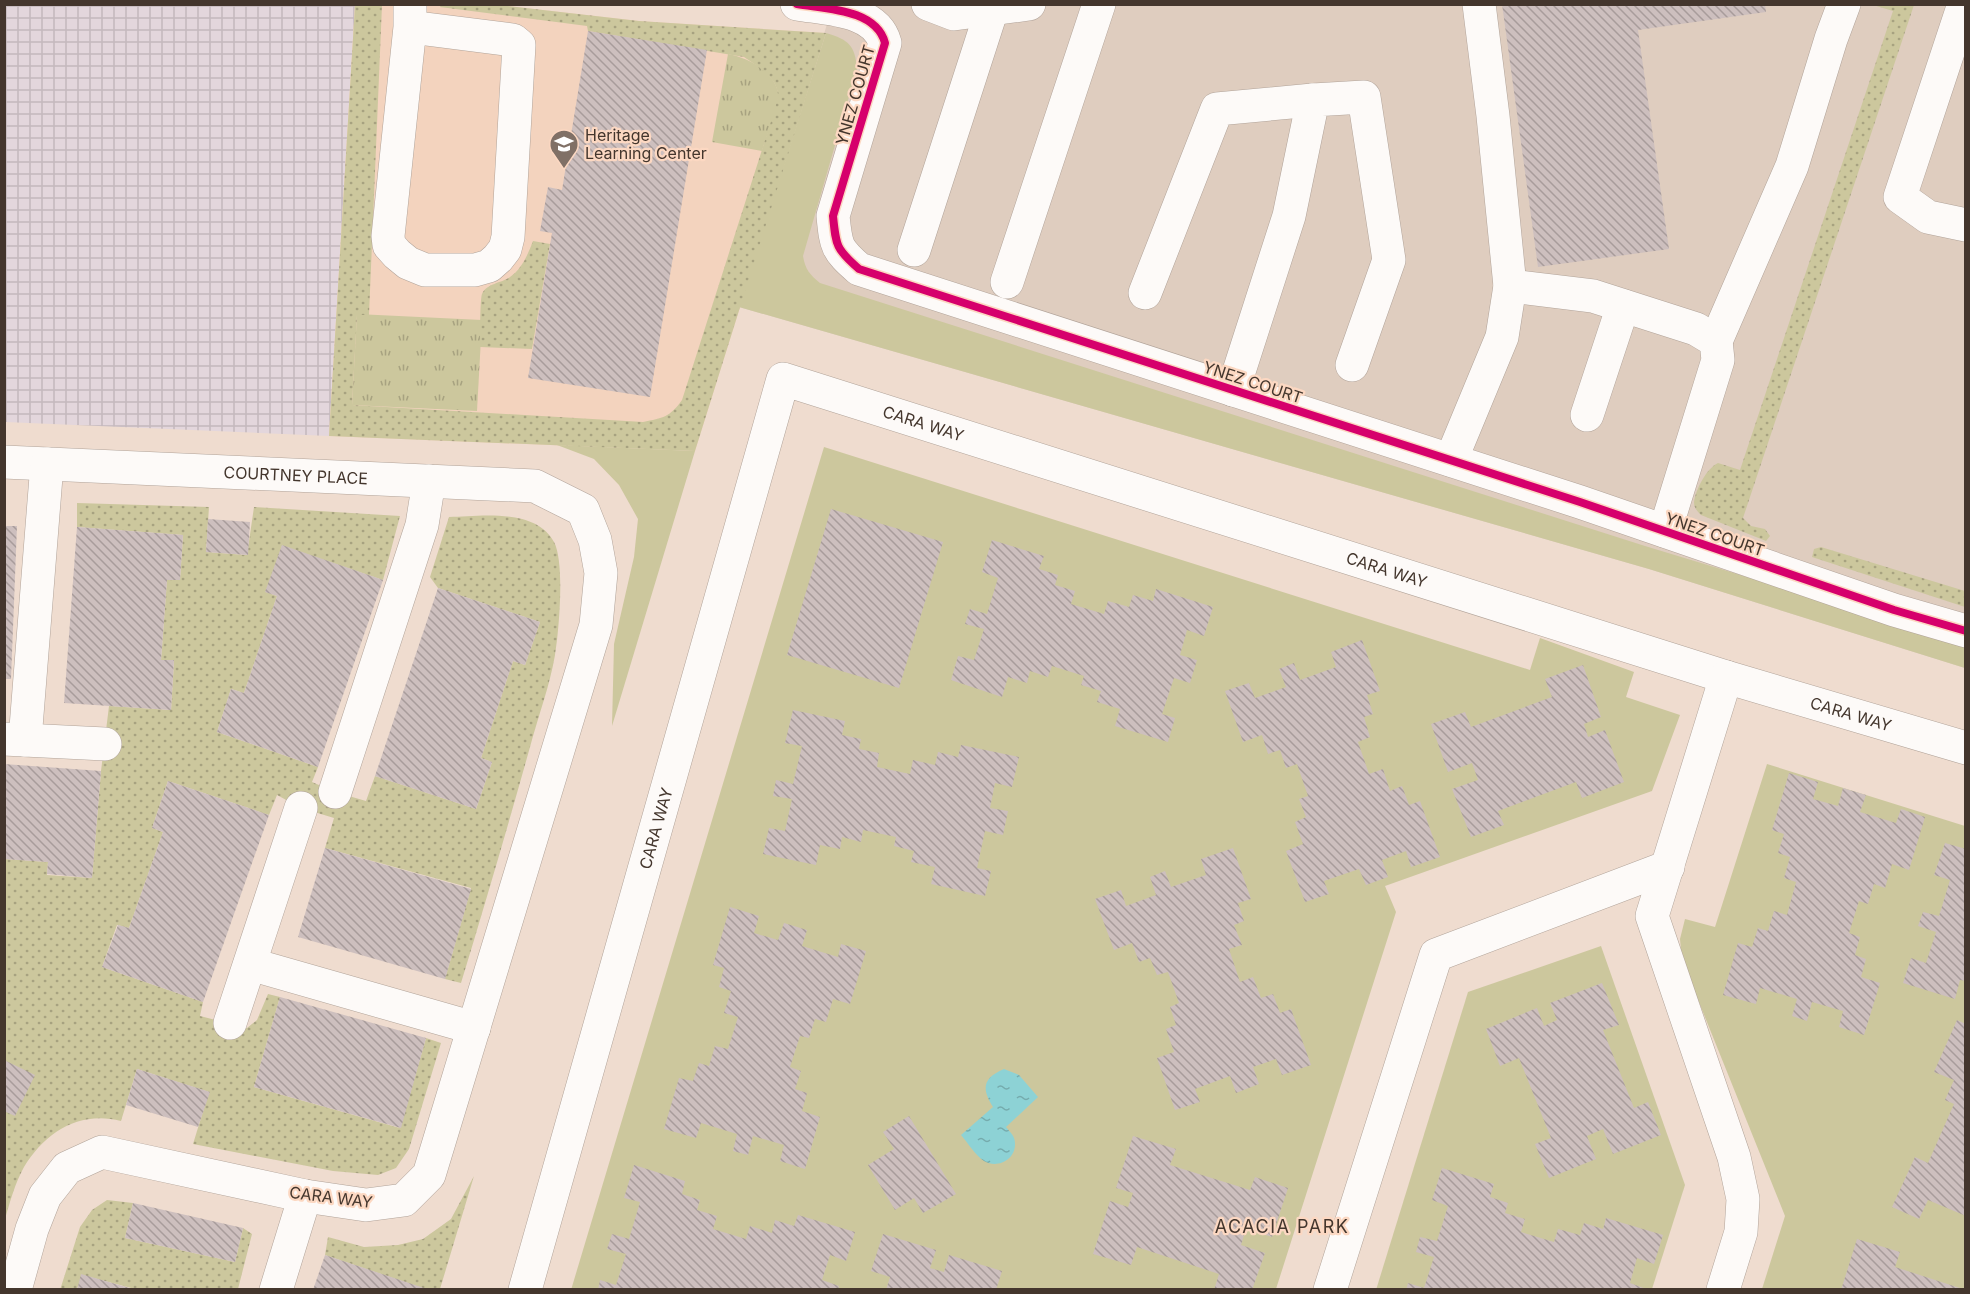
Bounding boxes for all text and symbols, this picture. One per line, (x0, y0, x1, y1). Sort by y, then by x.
street label: YNEZ COURT (831, 42, 879, 148)
place label: Heritage Learning Center (585, 125, 707, 163)
school or university icon: Heritage Learning Center (548, 128, 580, 170)
street label: YNEZ COURT (1201, 356, 1305, 408)
street label: CARA WAY (880, 401, 966, 446)
street label: COURTNEY PLACE (223, 462, 368, 488)
street label: YNEZ COURT (1663, 508, 1767, 560)
street label: CARA WAY (1344, 548, 1430, 592)
street label: CARA WAY (1808, 692, 1894, 735)
street label: CARA WAY (635, 785, 677, 871)
street label: CARA WAY (288, 1182, 374, 1212)
district label: ACACIA PARK (1215, 1216, 1349, 1237)

